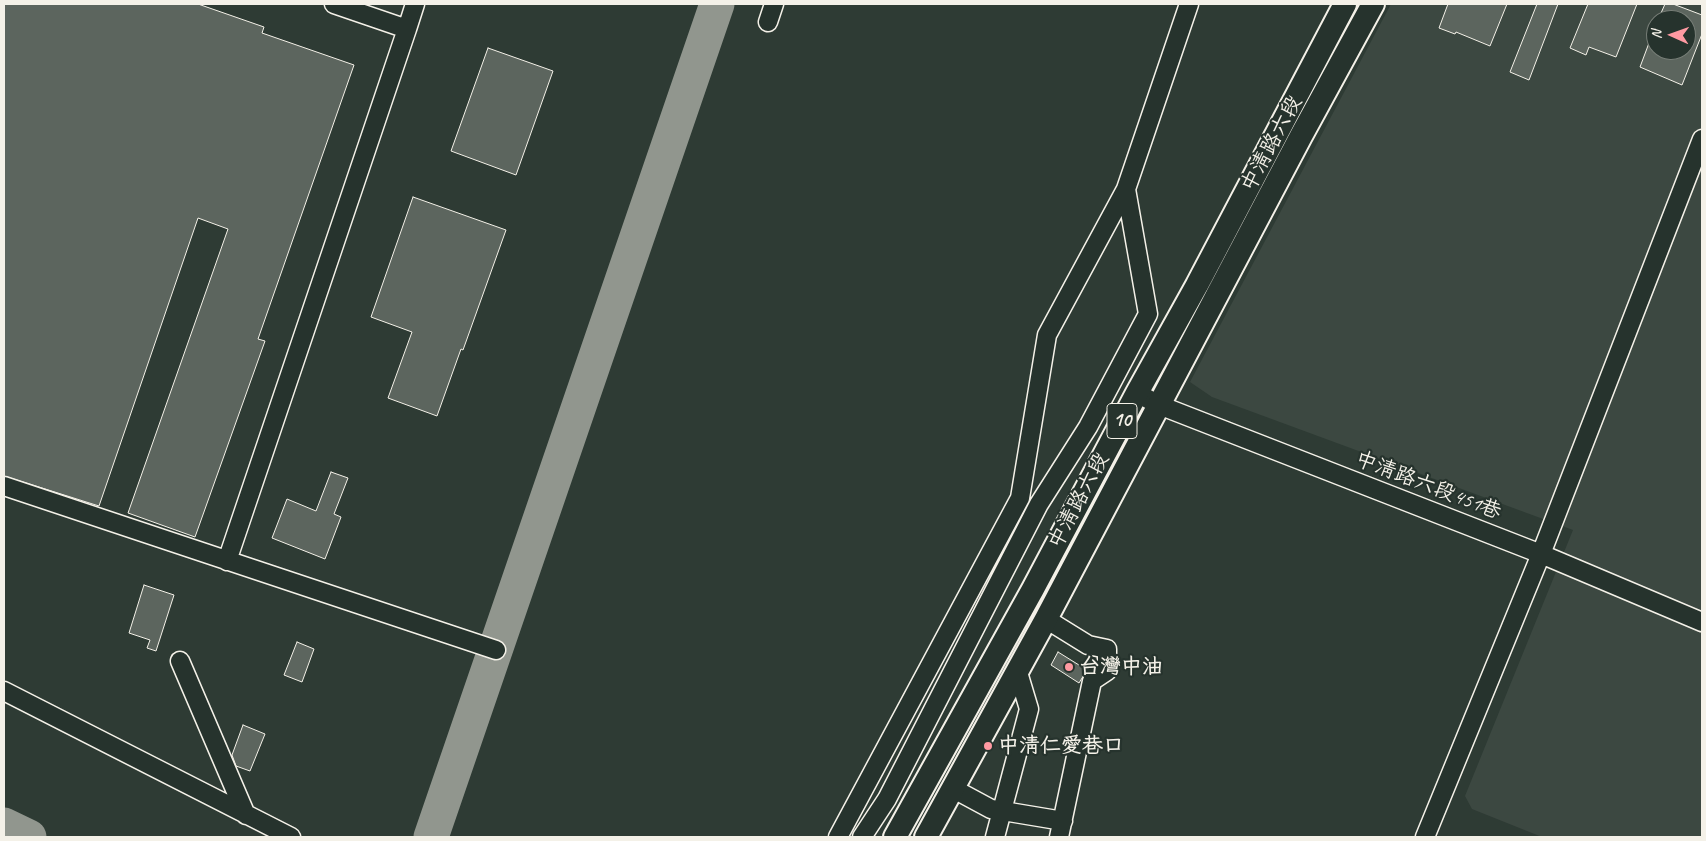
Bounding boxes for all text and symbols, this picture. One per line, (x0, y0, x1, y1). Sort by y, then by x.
north arrow (1646, 10, 1696, 60)
text: N (1648, 30, 1665, 39)
street label: 中清路六段 (1236, 92, 1308, 196)
road number: 10 (1107, 404, 1137, 438)
street label: 中清路六段451巷 (1351, 447, 1505, 525)
street label: 中清路六段 (1043, 449, 1115, 553)
place label: 台灣中油 (1079, 654, 1163, 680)
marker: 台灣中油 (1063, 661, 1075, 673)
place label: 中清仁愛巷口 (998, 733, 1124, 759)
marker: 中清仁愛巷口 (982, 740, 994, 752)

